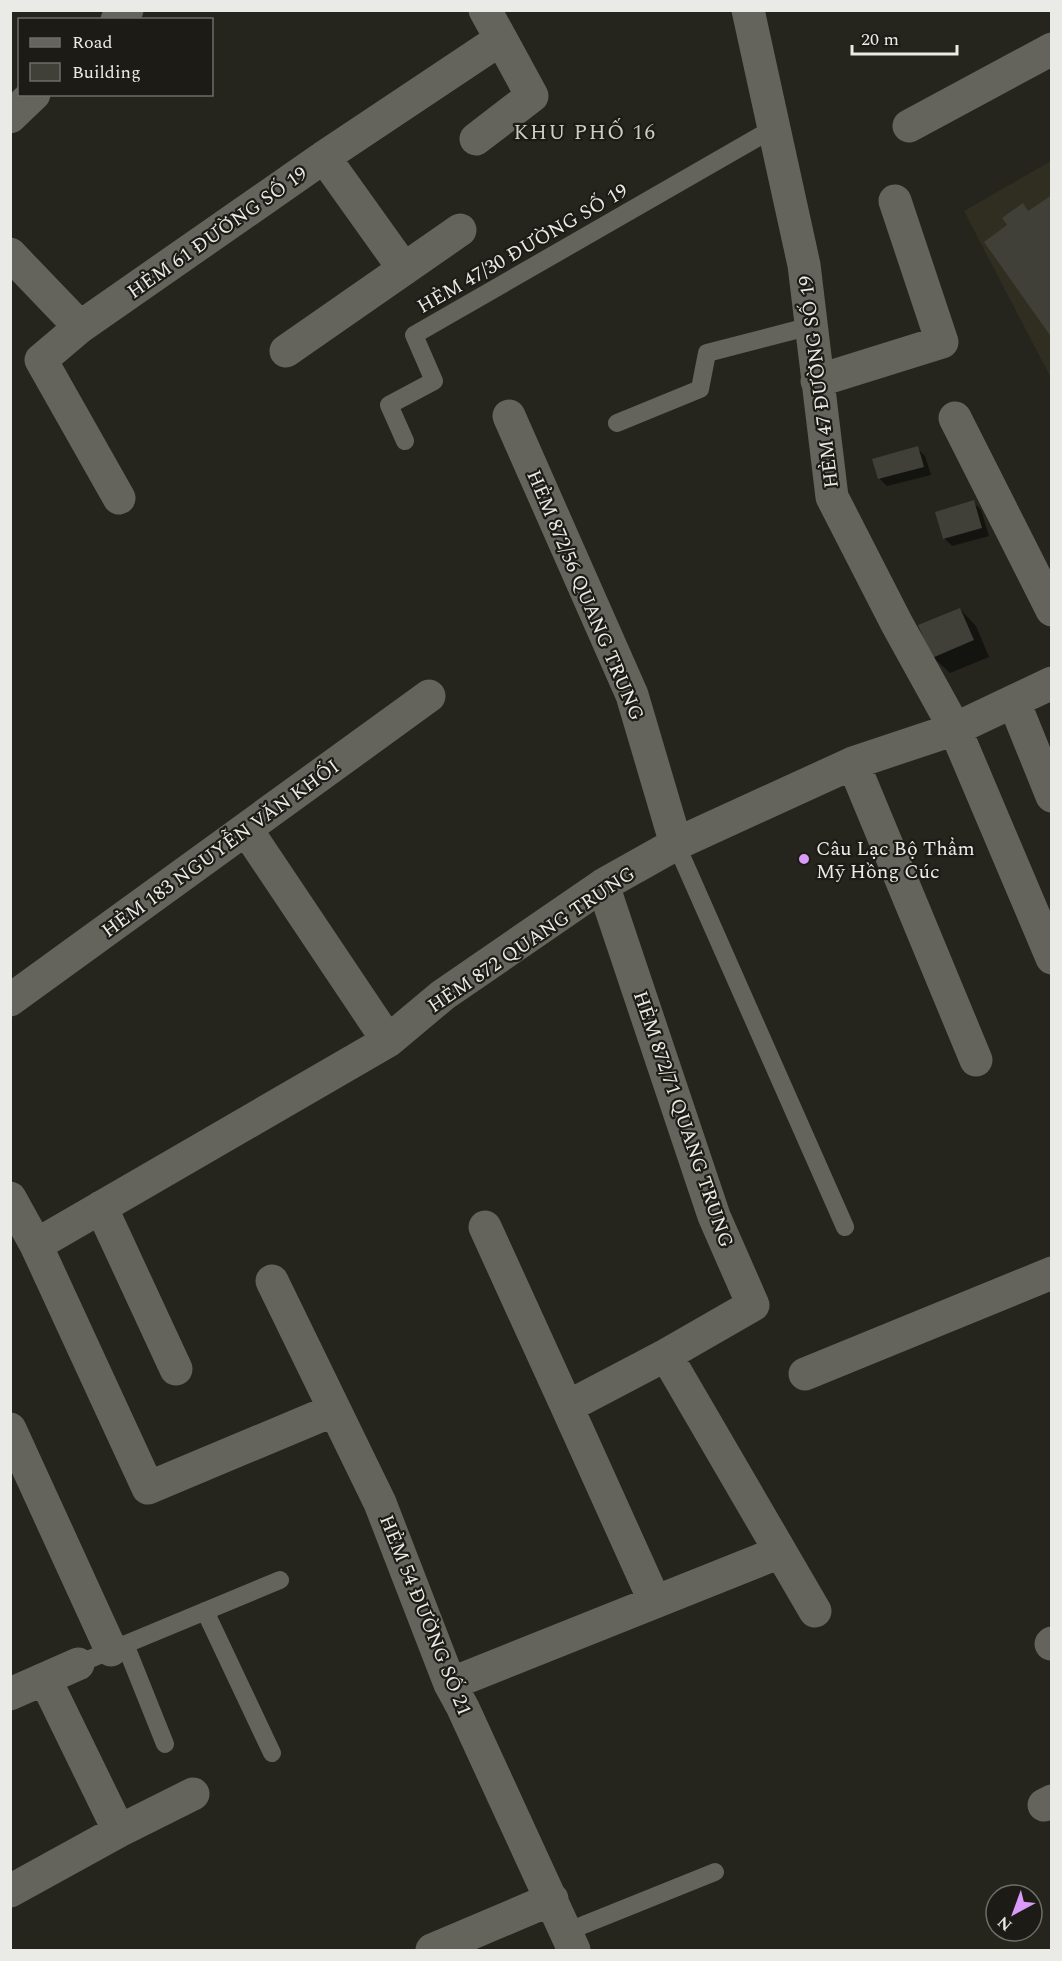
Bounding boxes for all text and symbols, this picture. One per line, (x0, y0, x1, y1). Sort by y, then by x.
legend (18, 18, 213, 96)
scale bar (852, 18, 957, 56)
text: 20 m (861, 26, 899, 53)
text: Road (72, 29, 113, 56)
text: Building (72, 59, 141, 86)
district label: KHU PHỐ 16 (514, 117, 656, 149)
street label: HẺM 61 ĐƯỜNG SỐ 19 (121, 159, 314, 307)
street label: HẺM 47/30 ĐƯỜNG SỐ 19 (411, 176, 634, 322)
street label: HẺM 47 ĐƯỜNG SỐ 19 (791, 274, 847, 490)
street label: HẺM 872/56 QUANG TRUNG (519, 465, 652, 725)
street label: HẺM 183 NGUYỄN VĂN KHỐI (95, 752, 346, 946)
place label: Câu Lạc Bộ Thẩm Mỹ Hồng Cúc (816, 834, 975, 887)
marker: Câu Lạc Bộ Thẩm Mỹ Hồng Cúc (797, 852, 811, 866)
street label: HẺM 872 QUANG TRUNG (422, 859, 641, 1021)
street label: HẺM 872/71 QUANG TRUNG (625, 987, 741, 1252)
street label: HẺM 54 ĐƯỜNG SỐ 21 (371, 1510, 479, 1720)
north arrow (984, 1883, 1044, 1943)
text: N (992, 1910, 1018, 1937)

